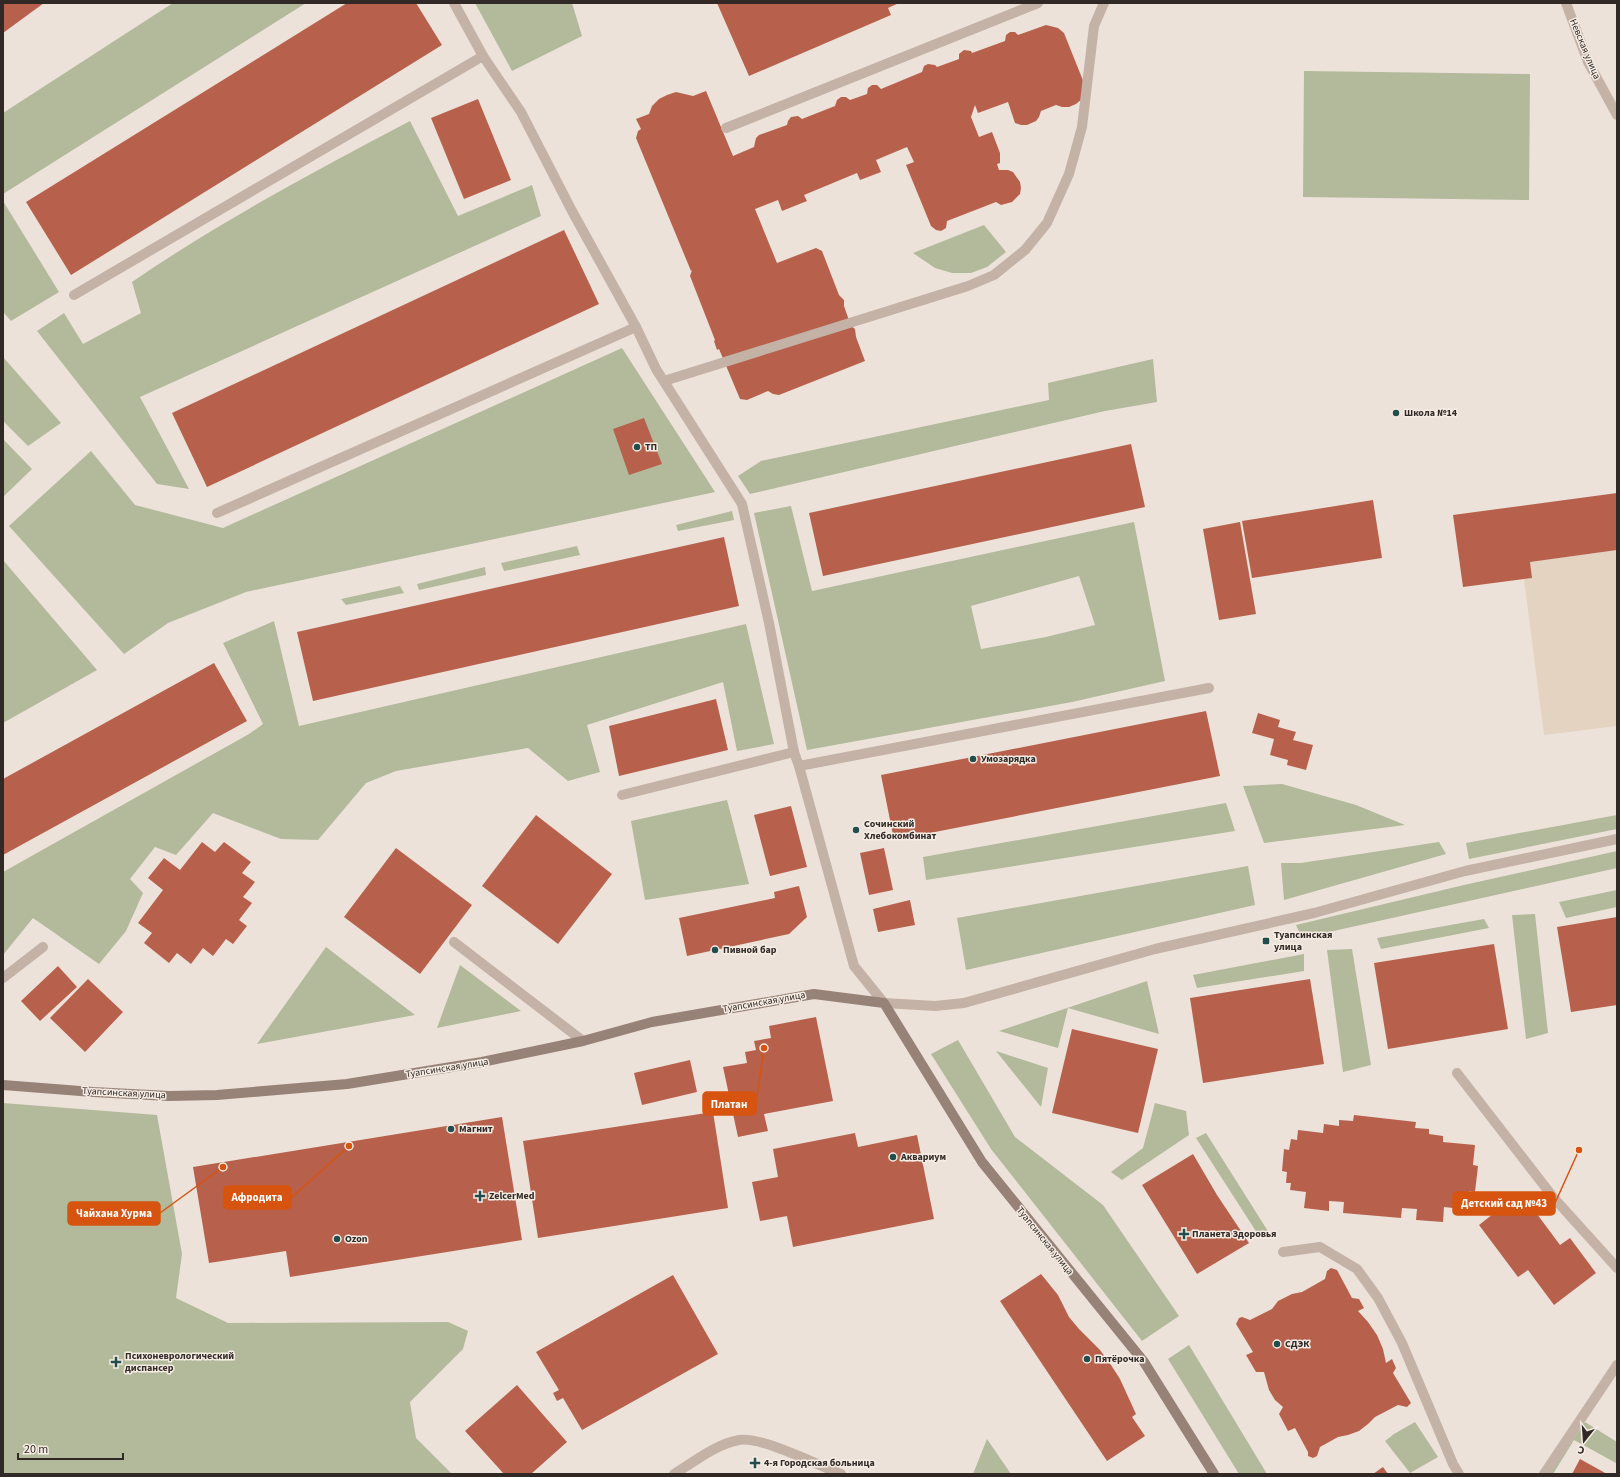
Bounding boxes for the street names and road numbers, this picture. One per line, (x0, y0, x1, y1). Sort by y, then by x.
street label: Невская улица (1566, 17, 1604, 81)
street label: Туапсинская улица (722, 988, 806, 1016)
street label: Туапсинская улица (405, 1055, 489, 1081)
street label: Туапсинская улица (82, 1084, 166, 1102)
street label: Туапсинская улица (1013, 1204, 1077, 1278)

